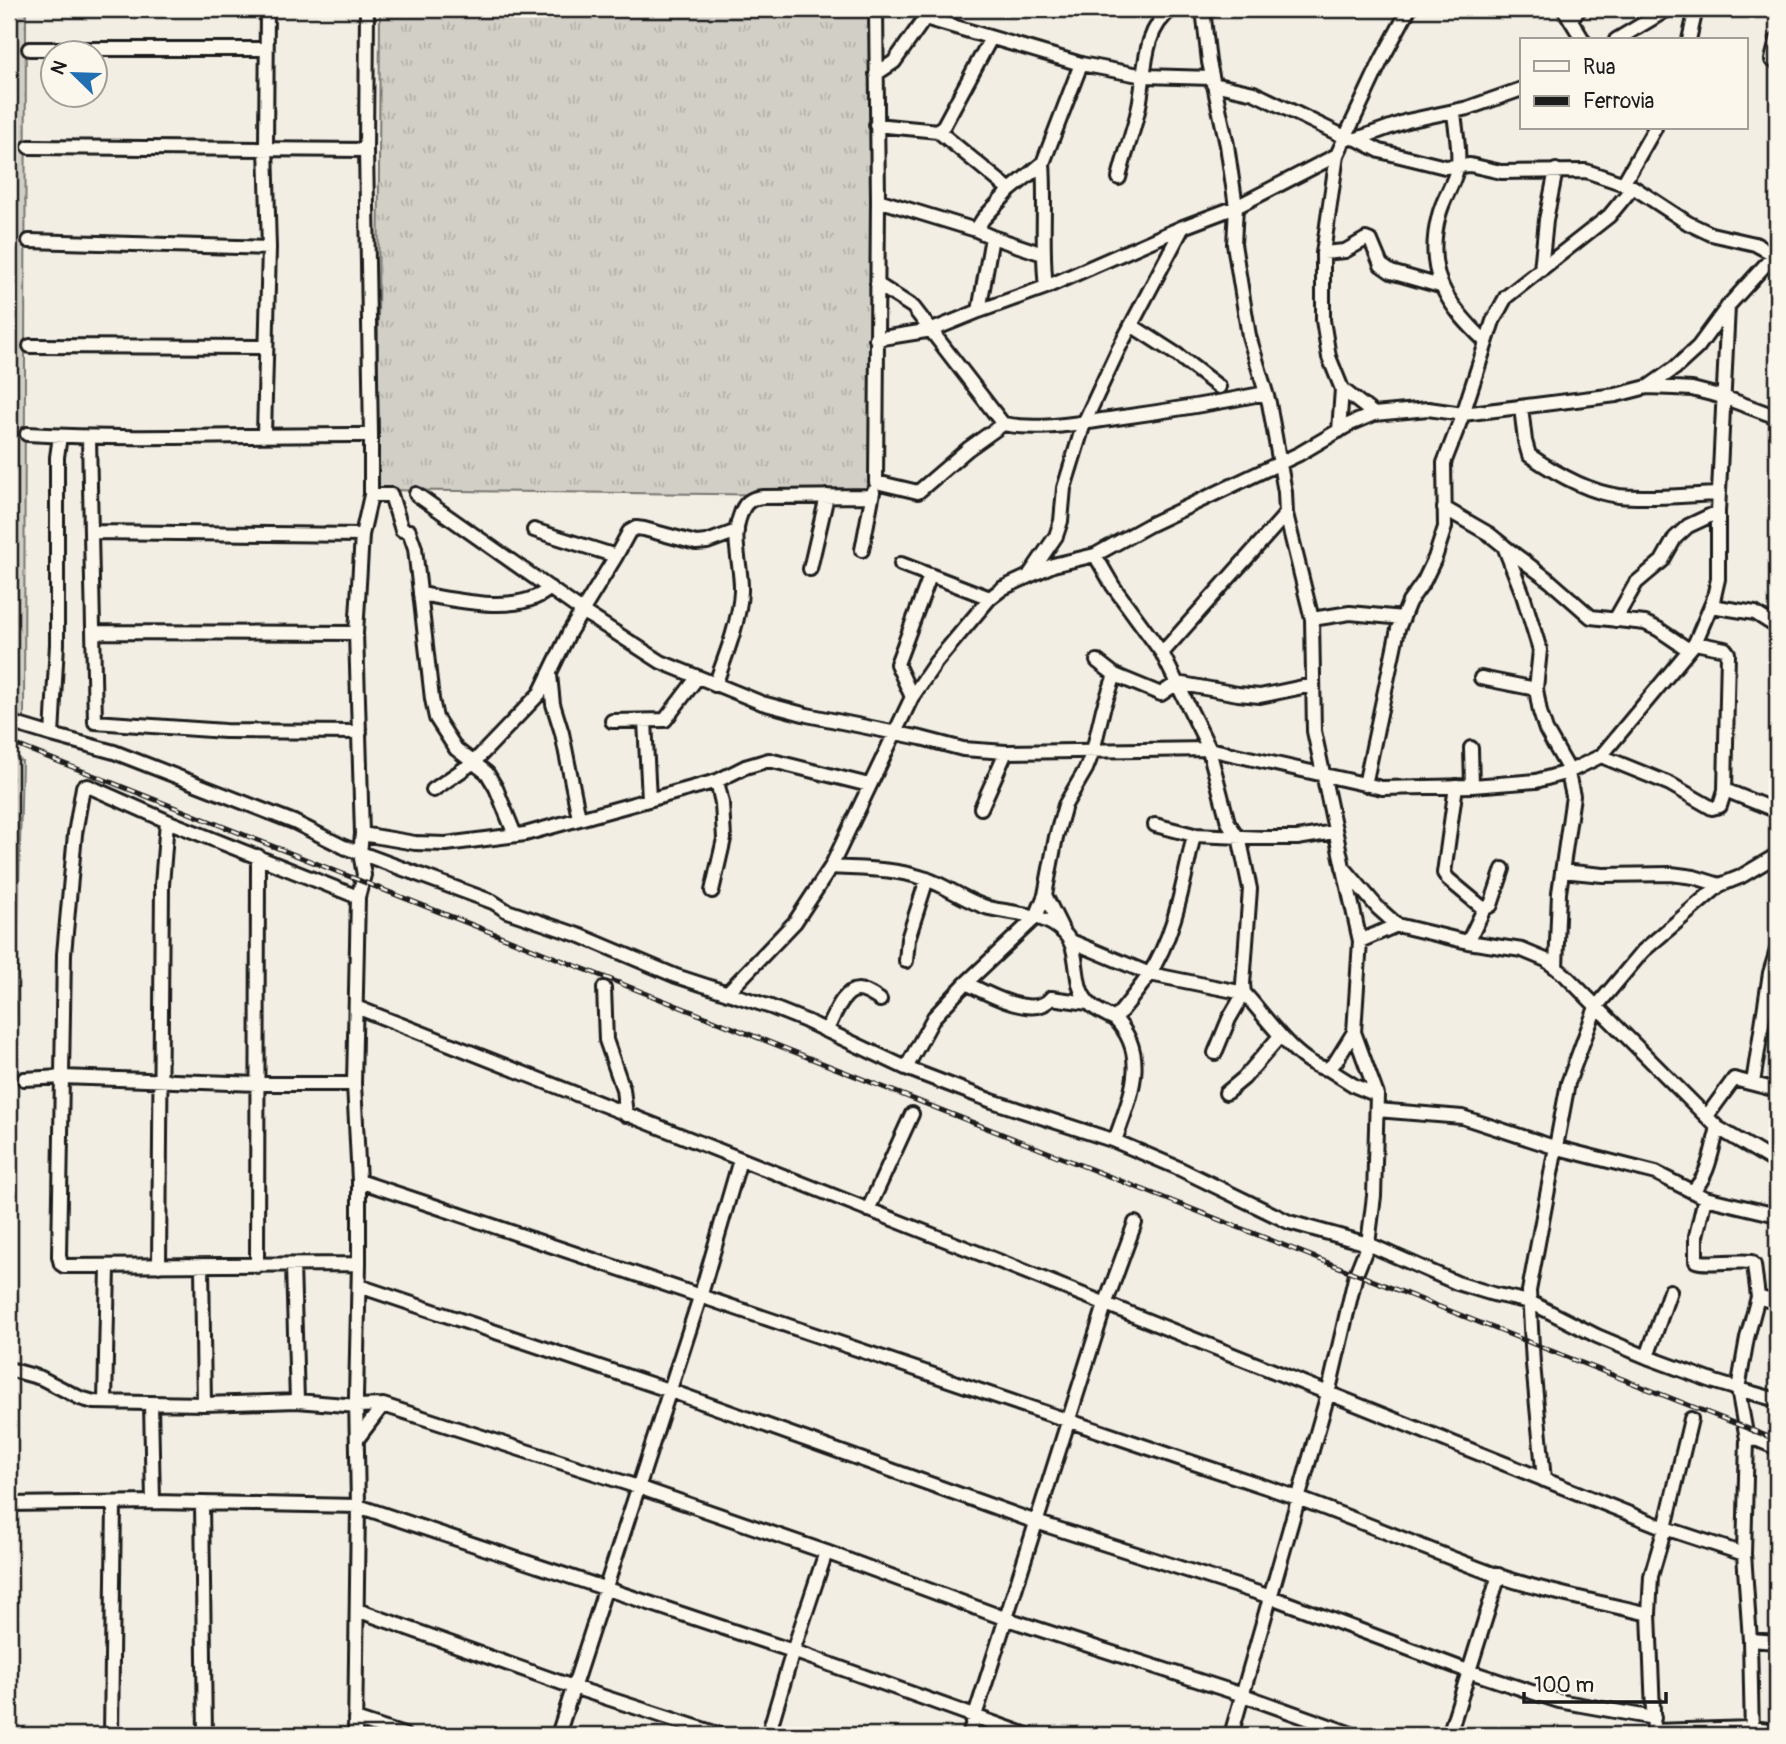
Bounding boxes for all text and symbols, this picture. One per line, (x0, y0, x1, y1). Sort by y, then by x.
north arrow (38, 38, 108, 108)
legend (1520, 38, 1748, 130)
text: Rua (1583, 54, 1616, 81)
text: N (46, 57, 73, 78)
text: Ferrovia (1583, 88, 1654, 115)
scale bar (1524, 1660, 1665, 1704)
text: 100 m (1534, 1672, 1594, 1699)

